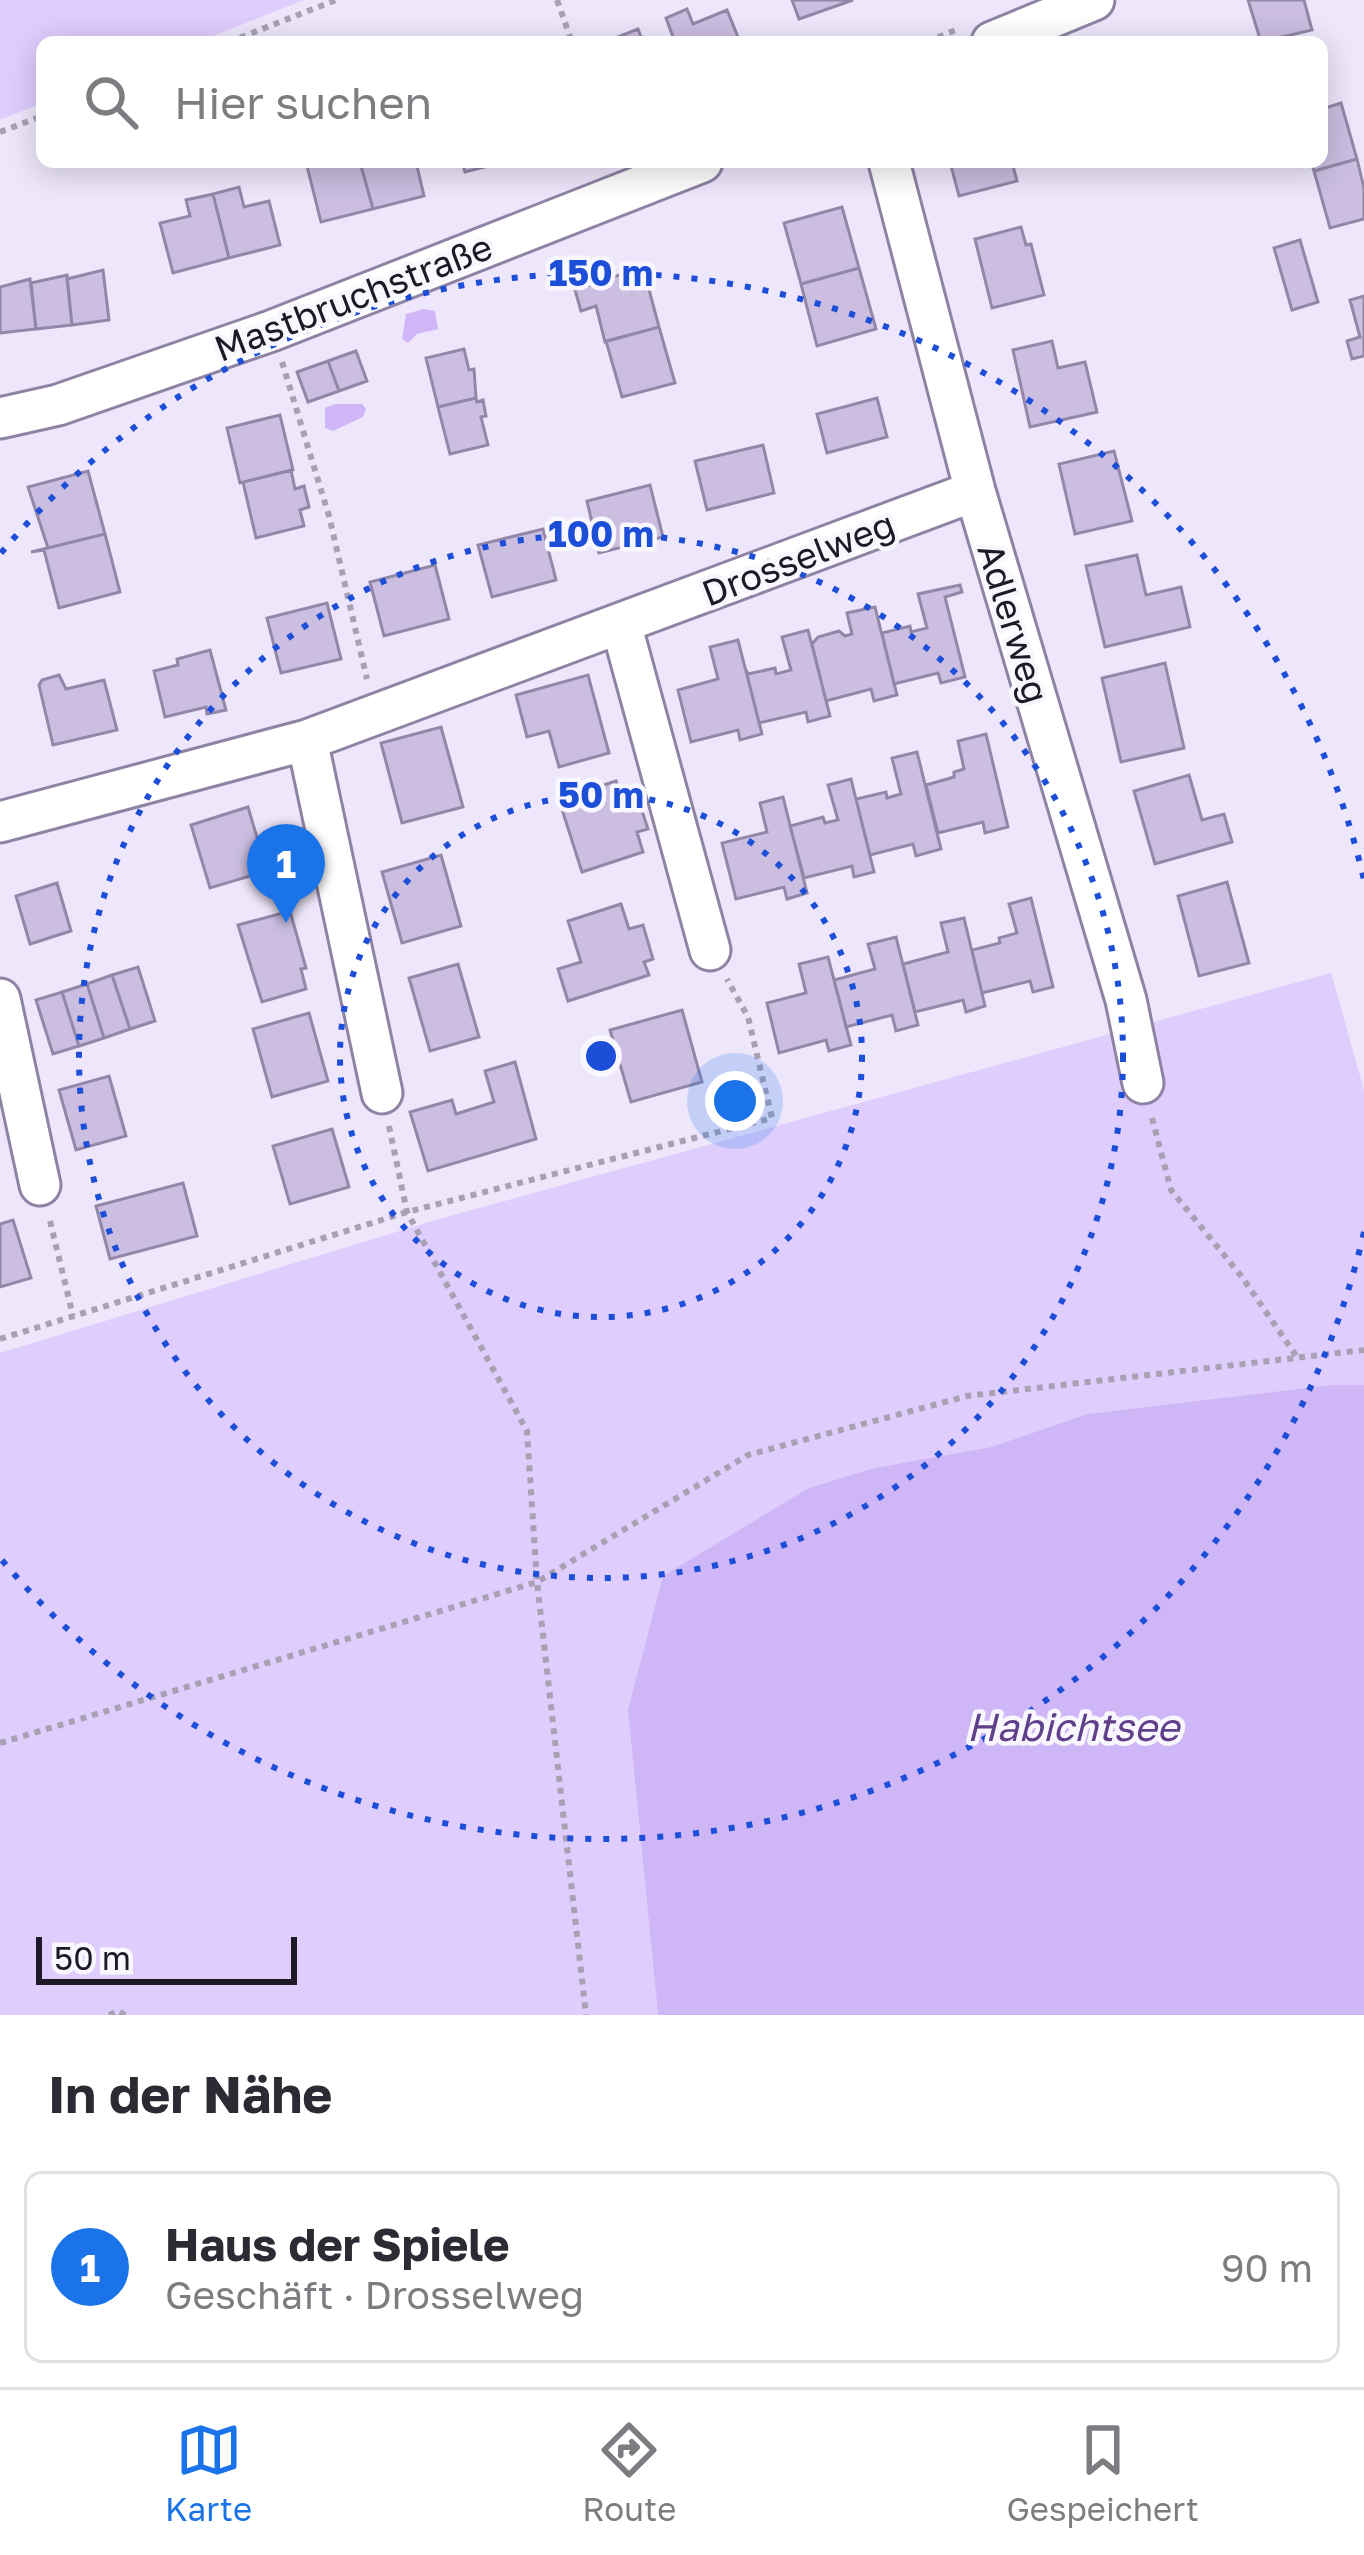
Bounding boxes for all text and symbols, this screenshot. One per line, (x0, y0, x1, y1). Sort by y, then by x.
search box (36, 36, 1328, 168)
icon: search (78, 69, 144, 135)
text: Hier suchen (174, 75, 432, 129)
street label: Mastbruchstraße (208, 224, 498, 370)
text: 150 m (549, 251, 653, 294)
street label: Drosselweg (696, 502, 900, 614)
text: 100 m (548, 512, 654, 555)
street label: Adlerweg (969, 538, 1059, 708)
text: 50 m (558, 773, 644, 816)
pin: 1 (247, 824, 325, 923)
centre of rings (580, 1035, 622, 1077)
your location (705, 1071, 765, 1131)
water label: Habichtsee (967, 1703, 1182, 1750)
scale bar (36, 1931, 297, 1984)
text: 50 m (54, 1938, 131, 1977)
text: In der Nähe (48, 2063, 332, 2124)
text: Haus der Spiele (165, 2217, 510, 2271)
text: 1 (80, 2244, 100, 2291)
text: 90 m (1221, 2244, 1313, 2291)
text: Geschäft · Drosselweg (165, 2271, 584, 2318)
tab: Karte (165, 2417, 252, 2528)
tab: Route (582, 2417, 676, 2528)
tab: Gespeichert (1007, 2417, 1199, 2528)

